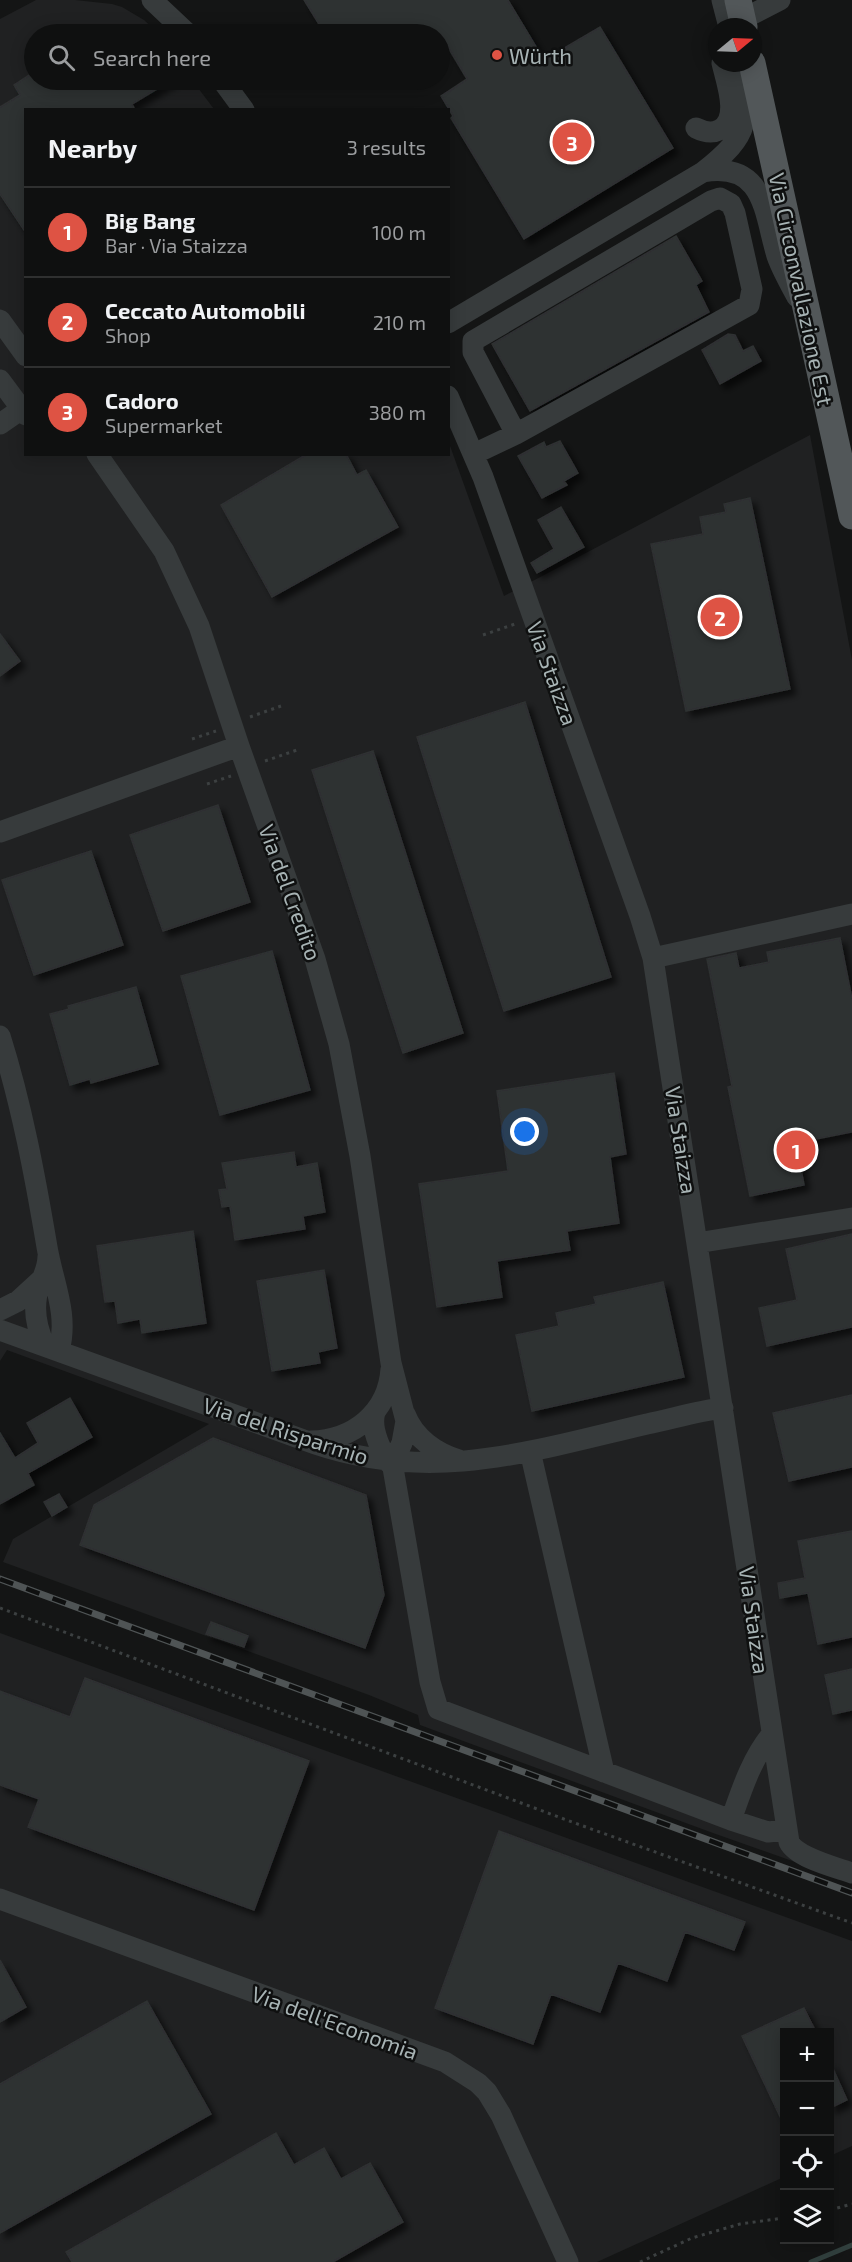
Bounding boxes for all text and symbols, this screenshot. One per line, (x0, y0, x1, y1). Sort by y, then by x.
north arrow (708, 18, 762, 72)
search box (24, 24, 450, 90)
icon: search (45, 41, 78, 74)
place label: Würth (509, 42, 572, 68)
text: Search here (93, 44, 211, 70)
marker: Würth (490, 48, 504, 62)
pin: 3 (552, 120, 592, 164)
text: Nearby (48, 132, 137, 163)
text: 3 results (347, 135, 426, 159)
street label: Via Circonvallazione Est (765, 170, 839, 408)
text: Big Bang (105, 207, 195, 233)
text: 1 (63, 220, 72, 244)
text: 100 m (372, 220, 426, 244)
text: Bar · Via Staizza (105, 233, 248, 257)
text: Ceccato Automobili (105, 297, 306, 323)
text: 2 (62, 310, 73, 334)
text: 210 m (373, 310, 426, 334)
text: Shop (105, 323, 151, 347)
text: Cadoro (105, 387, 179, 413)
text: 3 (62, 400, 73, 424)
text: 380 m (369, 400, 426, 424)
text: Supermarket (105, 413, 223, 437)
pin: 2 (700, 594, 740, 640)
street label: Via Staizza (522, 618, 584, 728)
street label: Via del Credito (254, 820, 328, 964)
street label: Via Staizza (661, 1084, 703, 1196)
your location (510, 1117, 539, 1146)
pin: 1 (776, 1128, 816, 1172)
street label: Via del Risparmio (200, 1391, 372, 1469)
street label: Via Staizza (735, 1564, 775, 1676)
street label: Via dell'Economia (248, 1980, 422, 2064)
map controls (780, 2028, 834, 2244)
button: + (780, 2028, 834, 2082)
button: − (780, 2082, 834, 2136)
button: locate (780, 2136, 834, 2190)
button: layers (780, 2190, 834, 2244)

